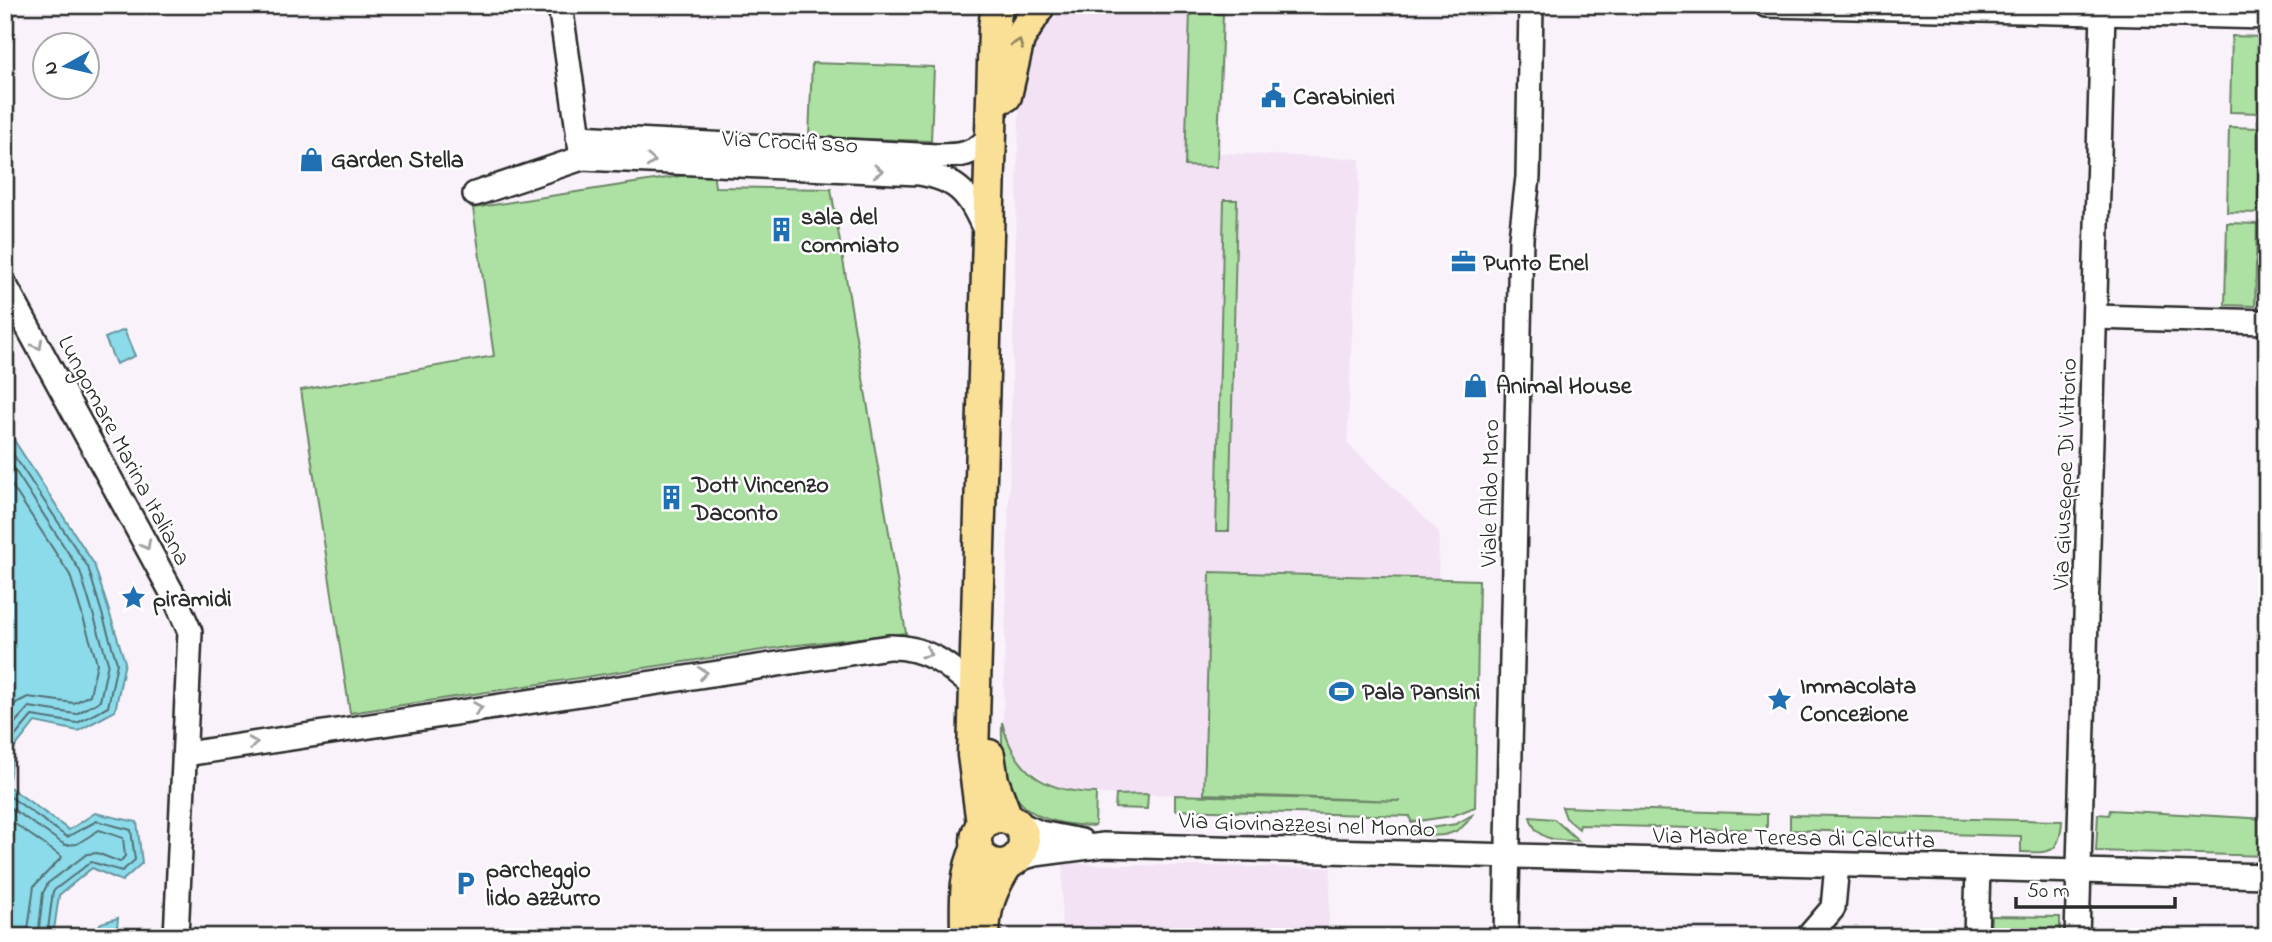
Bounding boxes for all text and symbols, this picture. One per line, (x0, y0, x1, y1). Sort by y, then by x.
north arrow (32, 32, 102, 102)
one-way arrow (1010, 39, 1024, 51)
text: N (37, 60, 66, 76)
place label: Carabinieri (1293, 81, 1395, 116)
public building icon: Carabinieri (1259, 82, 1287, 110)
street label: Via Crocifisso (720, 122, 859, 165)
place label: Garden Stella (331, 144, 464, 179)
shop icon: Garden Stella (297, 145, 325, 173)
one-way arrow (645, 153, 656, 168)
one-way arrow (873, 164, 884, 179)
place label: sala del commiato (801, 201, 899, 264)
building icon: sala del commiato (767, 216, 795, 244)
place label: Punto Enel (1483, 247, 1589, 282)
office icon: Punto Enel (1449, 248, 1477, 276)
street label: Lungomare Marina Italiana (47, 330, 198, 573)
one-way arrow (30, 338, 43, 351)
street label: Via Giuseppe Di Vittorio (2045, 357, 2088, 592)
place label: Animal House (1496, 370, 1633, 405)
shop icon: Animal House (1462, 371, 1490, 399)
street label: Viale Aldo Moro (1473, 419, 1510, 568)
place label: Dott Vincenzo Daconto (691, 469, 829, 532)
building icon: Dott Vincenzo Daconto (658, 484, 686, 512)
one-way arrow (138, 538, 152, 550)
place label: piramidi (153, 583, 232, 618)
place icon: piramidi (119, 584, 147, 612)
one-way arrow (920, 645, 932, 659)
one-way arrow (697, 666, 709, 681)
place label: Immacolata Concezione (1800, 670, 1916, 733)
place label: Pala Pansini (1362, 676, 1480, 711)
sports icon: Pala Pansini (1328, 677, 1356, 705)
place icon: Immacolata Concezione (1766, 685, 1794, 713)
one-way arrow (472, 701, 484, 716)
one-way arrow (247, 736, 259, 751)
street label: Via Giovinazzesi nel Mondo (1177, 804, 1436, 848)
street label: Via Madre Teresa di Calcutta (1652, 820, 1935, 859)
place label: parcheggio lido azzurro (486, 854, 600, 917)
scale bar (2016, 865, 2176, 909)
parking icon: parcheggio lido azzurro (452, 869, 480, 897)
text: 50 m (2027, 877, 2070, 907)

